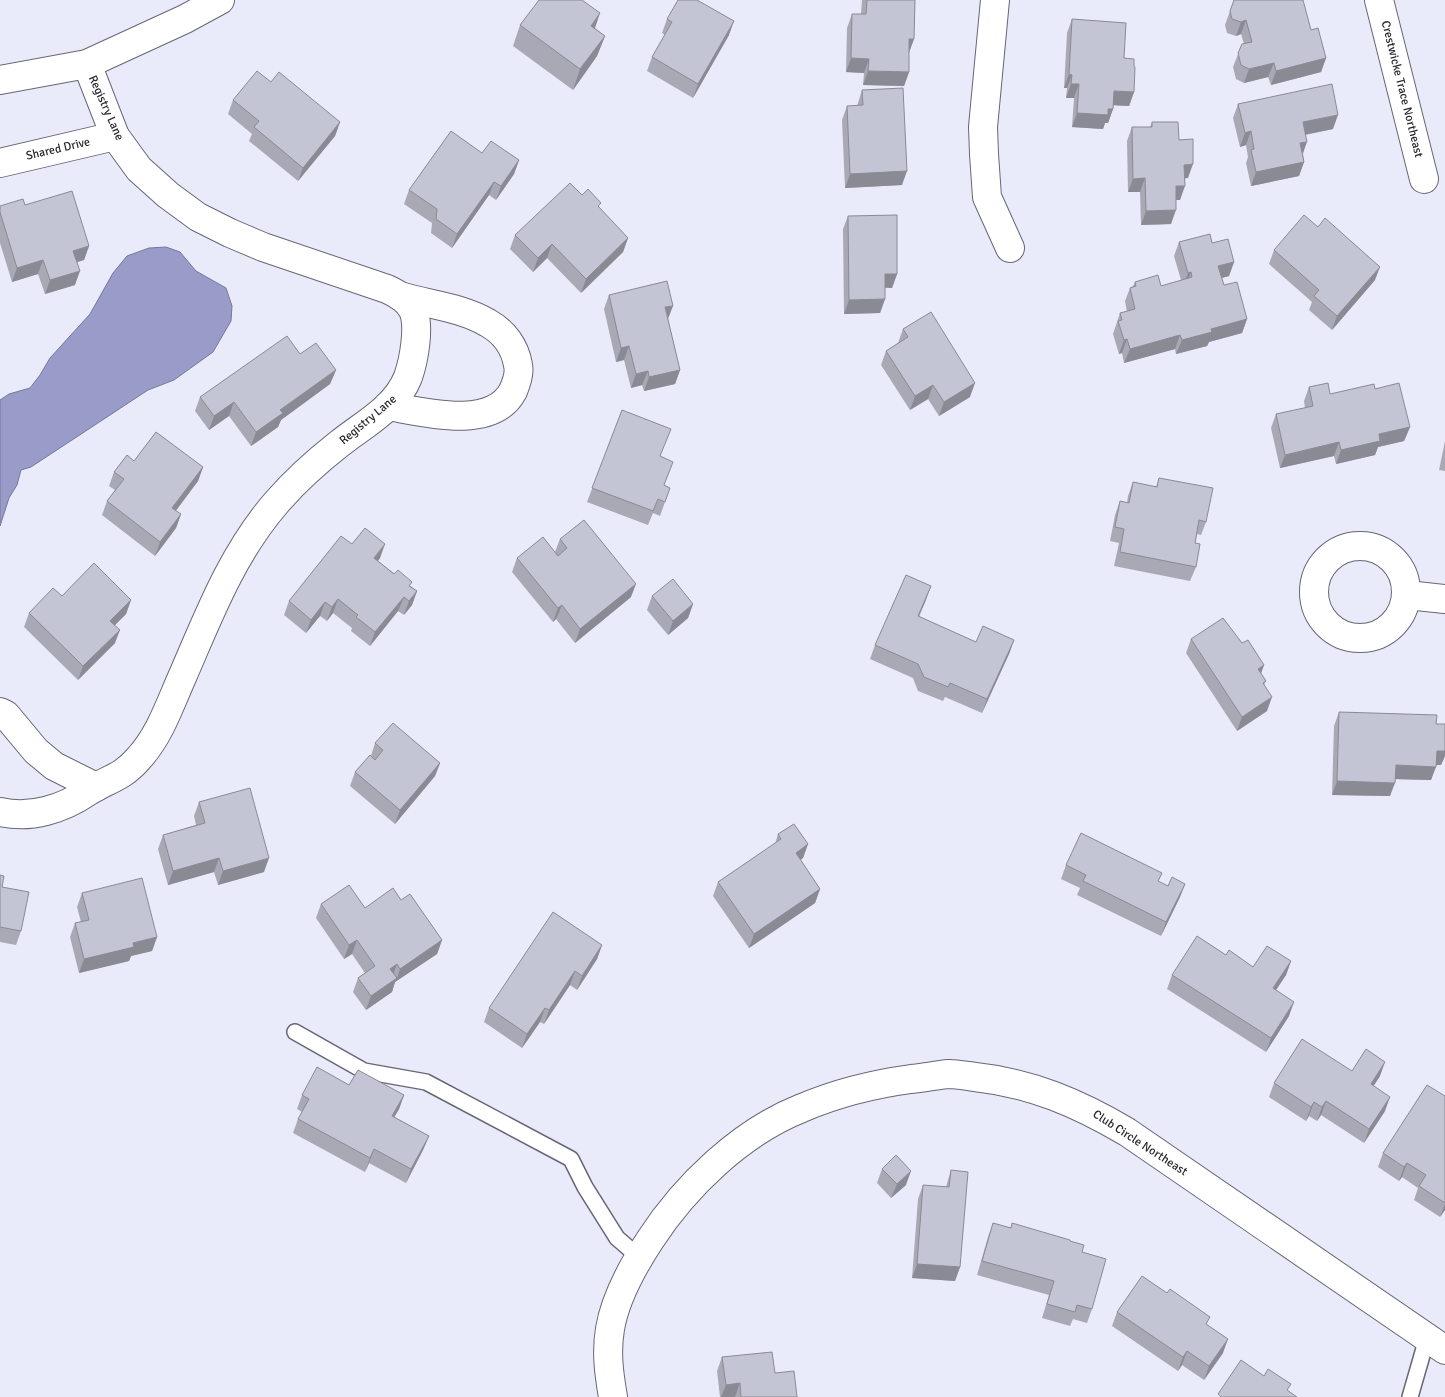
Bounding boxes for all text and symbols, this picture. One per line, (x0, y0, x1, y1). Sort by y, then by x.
street label: Crestwicke Trace Northeast (1378, 19, 1426, 159)
street label: Registry Lane (85, 73, 127, 143)
street label: Shared Drive (24, 134, 92, 164)
street label: Registry Lane (336, 392, 400, 448)
street label: Club Circle Northeast (1090, 1107, 1190, 1179)

